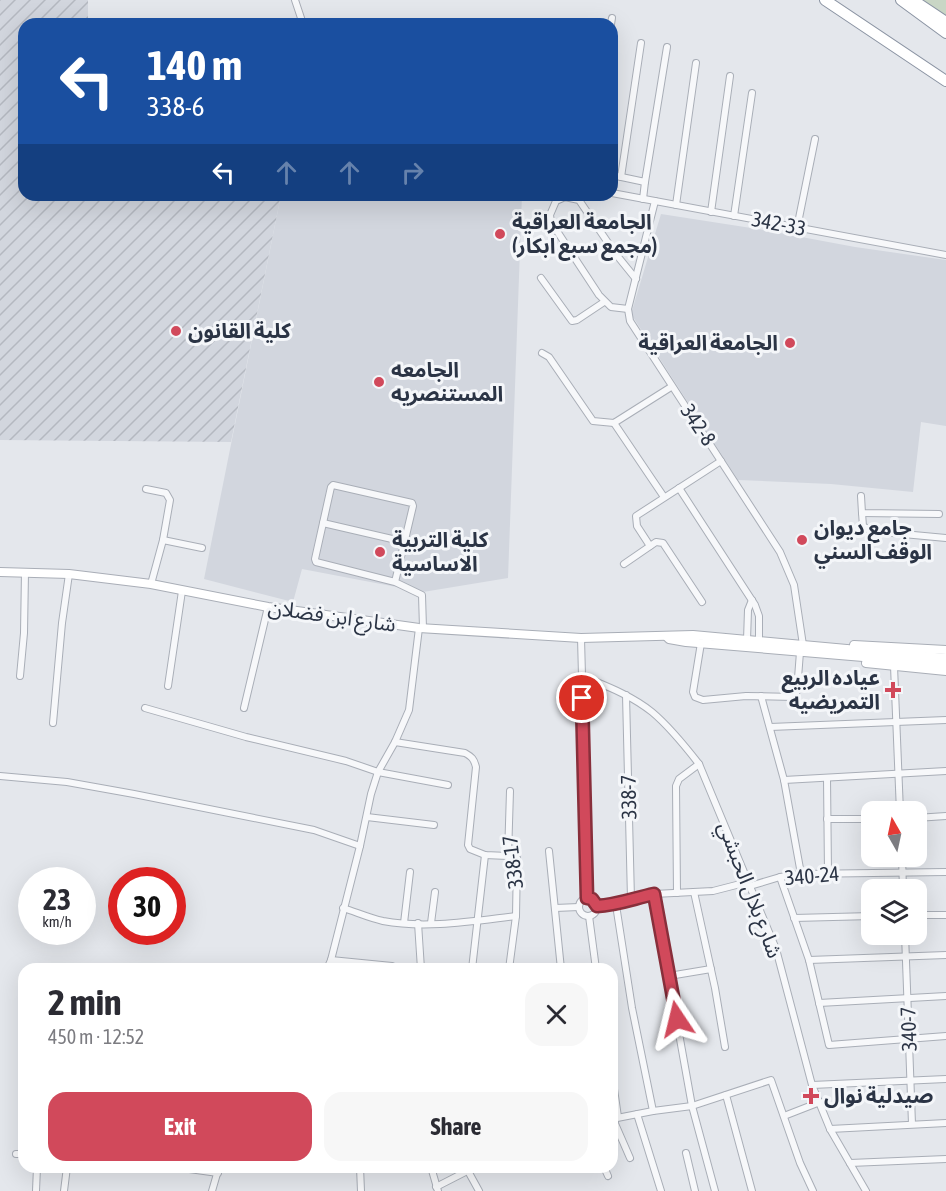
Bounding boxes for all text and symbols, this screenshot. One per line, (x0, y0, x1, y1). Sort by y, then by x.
text: 140 m (147, 41, 242, 89)
icon: left (48, 42, 126, 120)
text: 338-6 (147, 91, 205, 122)
icon: left (207, 156, 240, 189)
icon: ahead (270, 156, 303, 189)
icon: ahead (333, 156, 366, 189)
icon: right (396, 156, 429, 189)
street label: 342-33 (750, 206, 808, 240)
place label: الجامعة العراقية (مجمع سبع ابكار) (512, 209, 657, 261)
marker: الجامعة العراقية (مجمع سبع ابكار) (493, 227, 507, 241)
place label: كلية القانون (188, 318, 291, 343)
marker: كلية القانون (169, 324, 183, 338)
place label: الجامعة العراقية (638, 330, 778, 355)
marker: الجامعة العراقية (783, 336, 797, 350)
place label: الجامعه المستنصريه (391, 357, 503, 406)
marker: الجامعه المستنصريه (372, 375, 386, 389)
street label: 342-8 (676, 399, 721, 450)
place label: جامع ديوان الوقف السني (814, 515, 932, 569)
place label: كلية التربية الاساسية (392, 527, 489, 576)
marker: جامع ديوان الوقف السني (795, 533, 809, 547)
marker: كلية التربية الاساسية (373, 545, 387, 559)
street label: شارع ابن فضلان (266, 594, 398, 640)
place label: عياده الربيع التمريضيه (781, 665, 880, 714)
pin (556, 672, 607, 723)
icon: arrive (565, 681, 598, 714)
marker: عياده الربيع التمريضيه (884, 681, 902, 699)
street label: 338-7 (616, 774, 640, 820)
north arrow (861, 801, 927, 867)
map controls (861, 801, 927, 945)
street label: شارع بلال الحبشي (709, 818, 788, 963)
street label: 338-17 (497, 834, 527, 890)
street label: 340-24 (784, 861, 840, 889)
speed limit sign: 30 (108, 867, 186, 945)
button: layers (861, 879, 927, 945)
text: 23 (43, 882, 71, 916)
text: km/h (42, 913, 72, 930)
text: 2 min (48, 981, 122, 1023)
button: close (525, 983, 588, 1046)
position arrow (645, 987, 709, 1051)
street label: 340-7 (895, 1006, 921, 1052)
text: 450 m · 12:52 (48, 1025, 144, 1048)
place label: صيدلية نوال (824, 1083, 933, 1108)
marker: صيدلية نوال (802, 1087, 820, 1105)
button: Exit (48, 1092, 312, 1161)
button: Share (324, 1092, 588, 1161)

